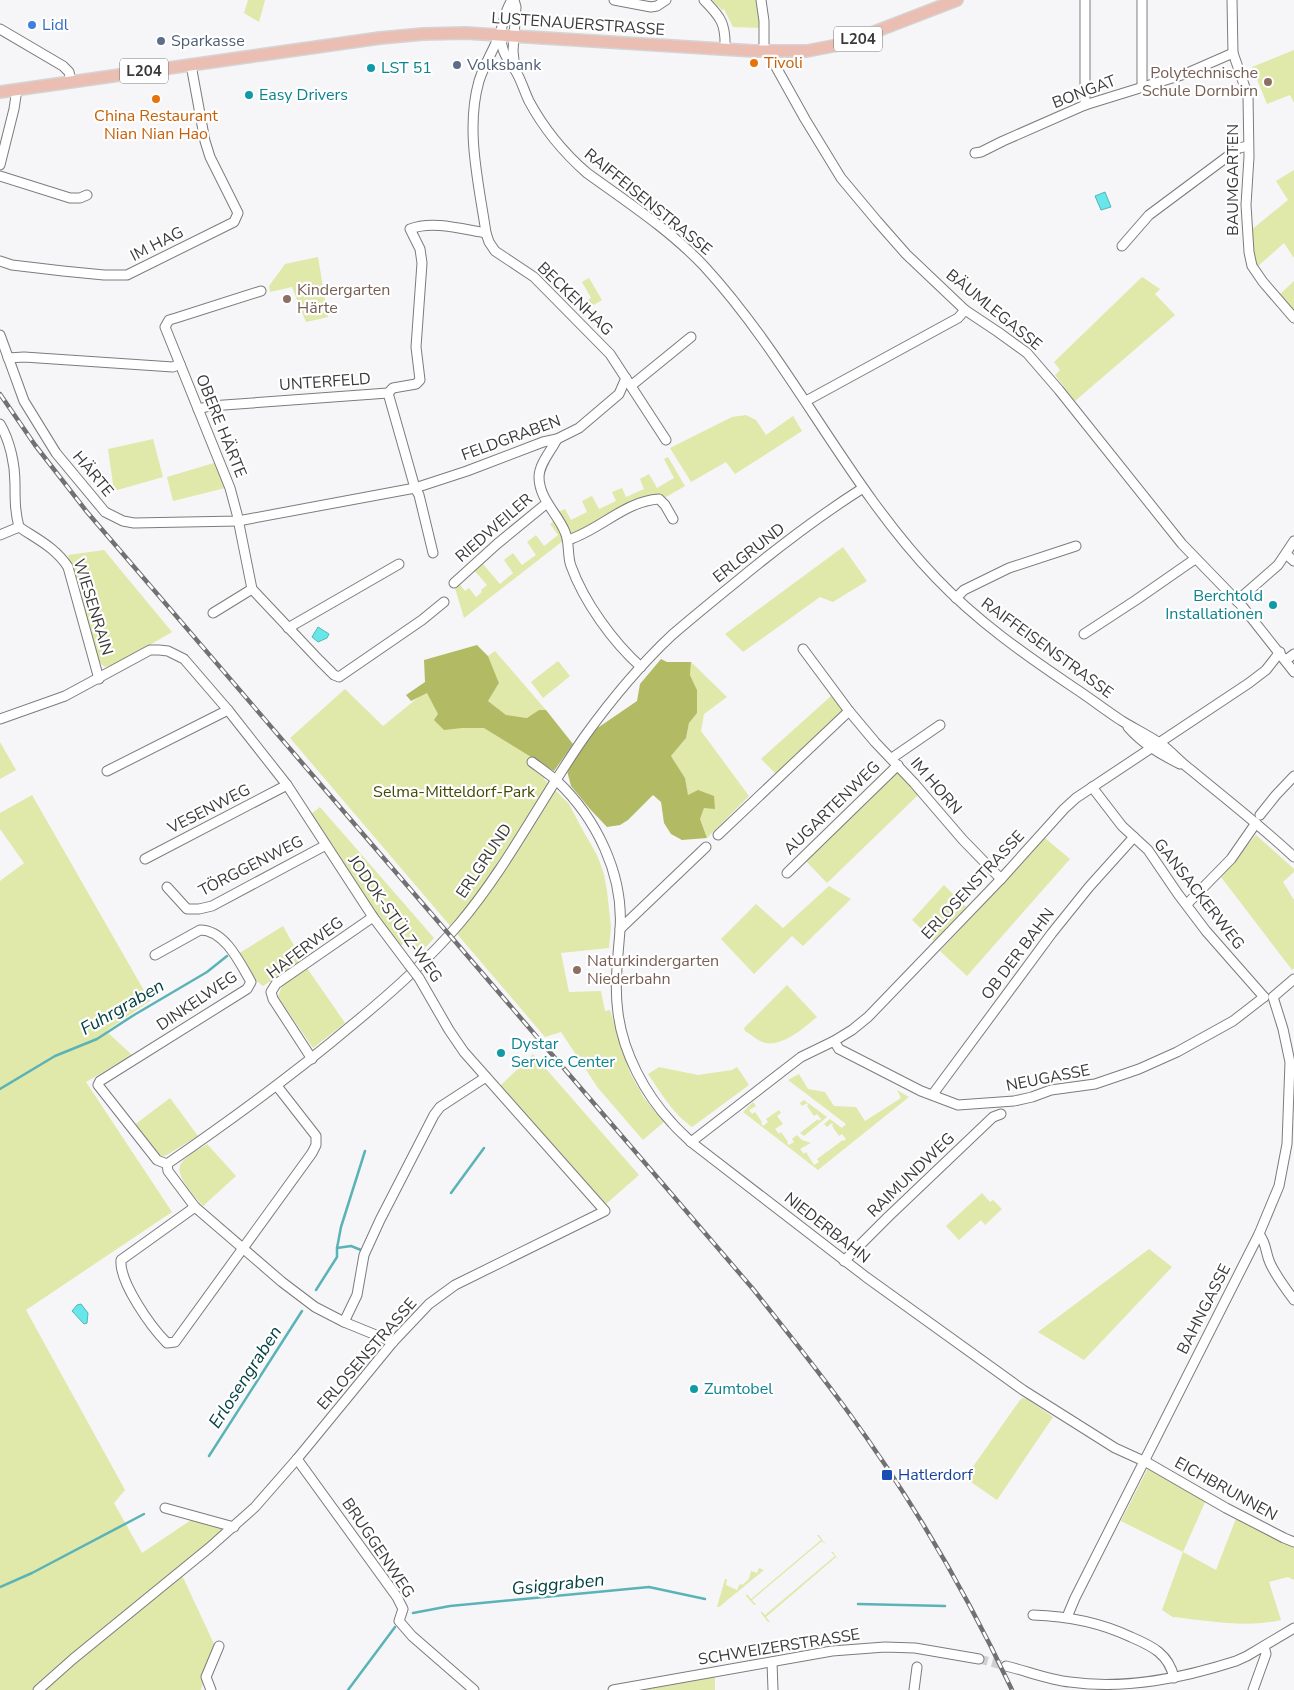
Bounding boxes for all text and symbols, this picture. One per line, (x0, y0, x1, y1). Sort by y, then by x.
street label: LUSTENAUERSTRASSE (490, 7, 666, 41)
place label: Lidl (42, 14, 69, 36)
marker: Lidl (26, 19, 38, 31)
road number: L204 (834, 26, 882, 52)
place label: Sparkasse (171, 30, 245, 52)
marker: Sparkasse (155, 35, 167, 47)
place label: Tivoli (764, 52, 803, 74)
place label: Volksbank (466, 54, 542, 76)
place label: LST 51 (381, 57, 432, 79)
marker: Tivoli (748, 57, 760, 69)
road number: L204 (120, 58, 168, 84)
marker: Volksbank (451, 59, 463, 71)
marker: LST 51 (365, 62, 377, 74)
place label: Polytechnische Schule Dornbirn (1142, 62, 1258, 102)
street label: BONGAT (1049, 70, 1119, 114)
marker: Polytechnische Schule Dornbirn (1262, 76, 1274, 88)
place label: Easy Drivers (259, 84, 348, 106)
marker: Easy Drivers (243, 89, 255, 101)
marker: China Restaurant Nian Nian Hao (150, 93, 162, 105)
place label: China Restaurant Nian Nian Hao (94, 105, 218, 145)
street label: BAUMGARTEN (1222, 124, 1244, 236)
street label: RAIFFEISENSTRASSE (579, 144, 717, 260)
street label: IM HAG (127, 221, 187, 267)
street label: BECKENHAG (532, 257, 618, 341)
street label: BÄUMLEGASSE (941, 264, 1047, 356)
place label: Kindergarten Härte (297, 279, 390, 319)
marker: Kindergarten Härte (281, 293, 293, 305)
street label: UNTERFELD (278, 368, 372, 396)
street label: OBERE HÄRTE (190, 371, 252, 481)
street label: FELDGRABEN (458, 410, 564, 466)
street label: HÄRTE (67, 447, 119, 501)
street label: RIEDWEILER (451, 488, 537, 568)
street label: ERLGRUND (708, 518, 790, 588)
street label: WIESENRAIN (68, 556, 118, 658)
place label: Berchtold Installationen (1165, 585, 1263, 625)
street label: RAIFFEISENSTRASSE (976, 592, 1118, 704)
marker: Berchtold Installationen (1267, 599, 1279, 611)
street label: IM HORN (905, 753, 967, 819)
street label: AUGARTENWEG (779, 756, 885, 860)
street label: VESENWEG (163, 779, 254, 840)
park label: Selma-Mitteldorf-Park (373, 781, 536, 803)
street label: ERLGRUND (451, 819, 517, 903)
street label: ERLOSENSTRASSE (917, 826, 1029, 944)
street label: TÖRGGENWEG (195, 830, 307, 902)
street label: GANSACKERWEG (1149, 834, 1249, 954)
street label: JODOK-STÜLZ-WEG (342, 850, 447, 987)
street label: OB DER BAHN (976, 904, 1060, 1004)
street label: HAFERWEG (262, 912, 348, 984)
place label: Naturkindergarten Niederbahn (587, 950, 719, 990)
marker: Naturkindergarten Niederbahn (571, 964, 583, 976)
street label: DINKELWEG (152, 966, 242, 1036)
water label: Fuhrgraben (76, 973, 168, 1041)
place label: Dystar Service Center (511, 1033, 615, 1073)
marker: Dystar Service Center (495, 1047, 507, 1059)
street label: NEUGASSE (1004, 1059, 1092, 1097)
street label: RAIMUNDWEG (863, 1128, 959, 1222)
street label: NIEDERBAHN (779, 1187, 875, 1269)
street label: BAHNGASSE (1172, 1260, 1236, 1358)
street label: ERLOSENSTRASSE (312, 1293, 422, 1415)
water label: Erlosengraben (203, 1321, 287, 1433)
place label: Zumtobel (704, 1378, 773, 1400)
marker: Zumtobel (688, 1383, 700, 1395)
street label: EICHBRUNNEN (1171, 1452, 1281, 1526)
place label: Hatlerdorf (898, 1464, 973, 1486)
marker: Hatlerdorf (880, 1468, 894, 1482)
street label: BRUGGENWEG (336, 1494, 420, 1602)
water label: Gsiggraben (510, 1567, 606, 1601)
street label: SCHWEIZERSTRASSE (696, 1623, 862, 1671)

